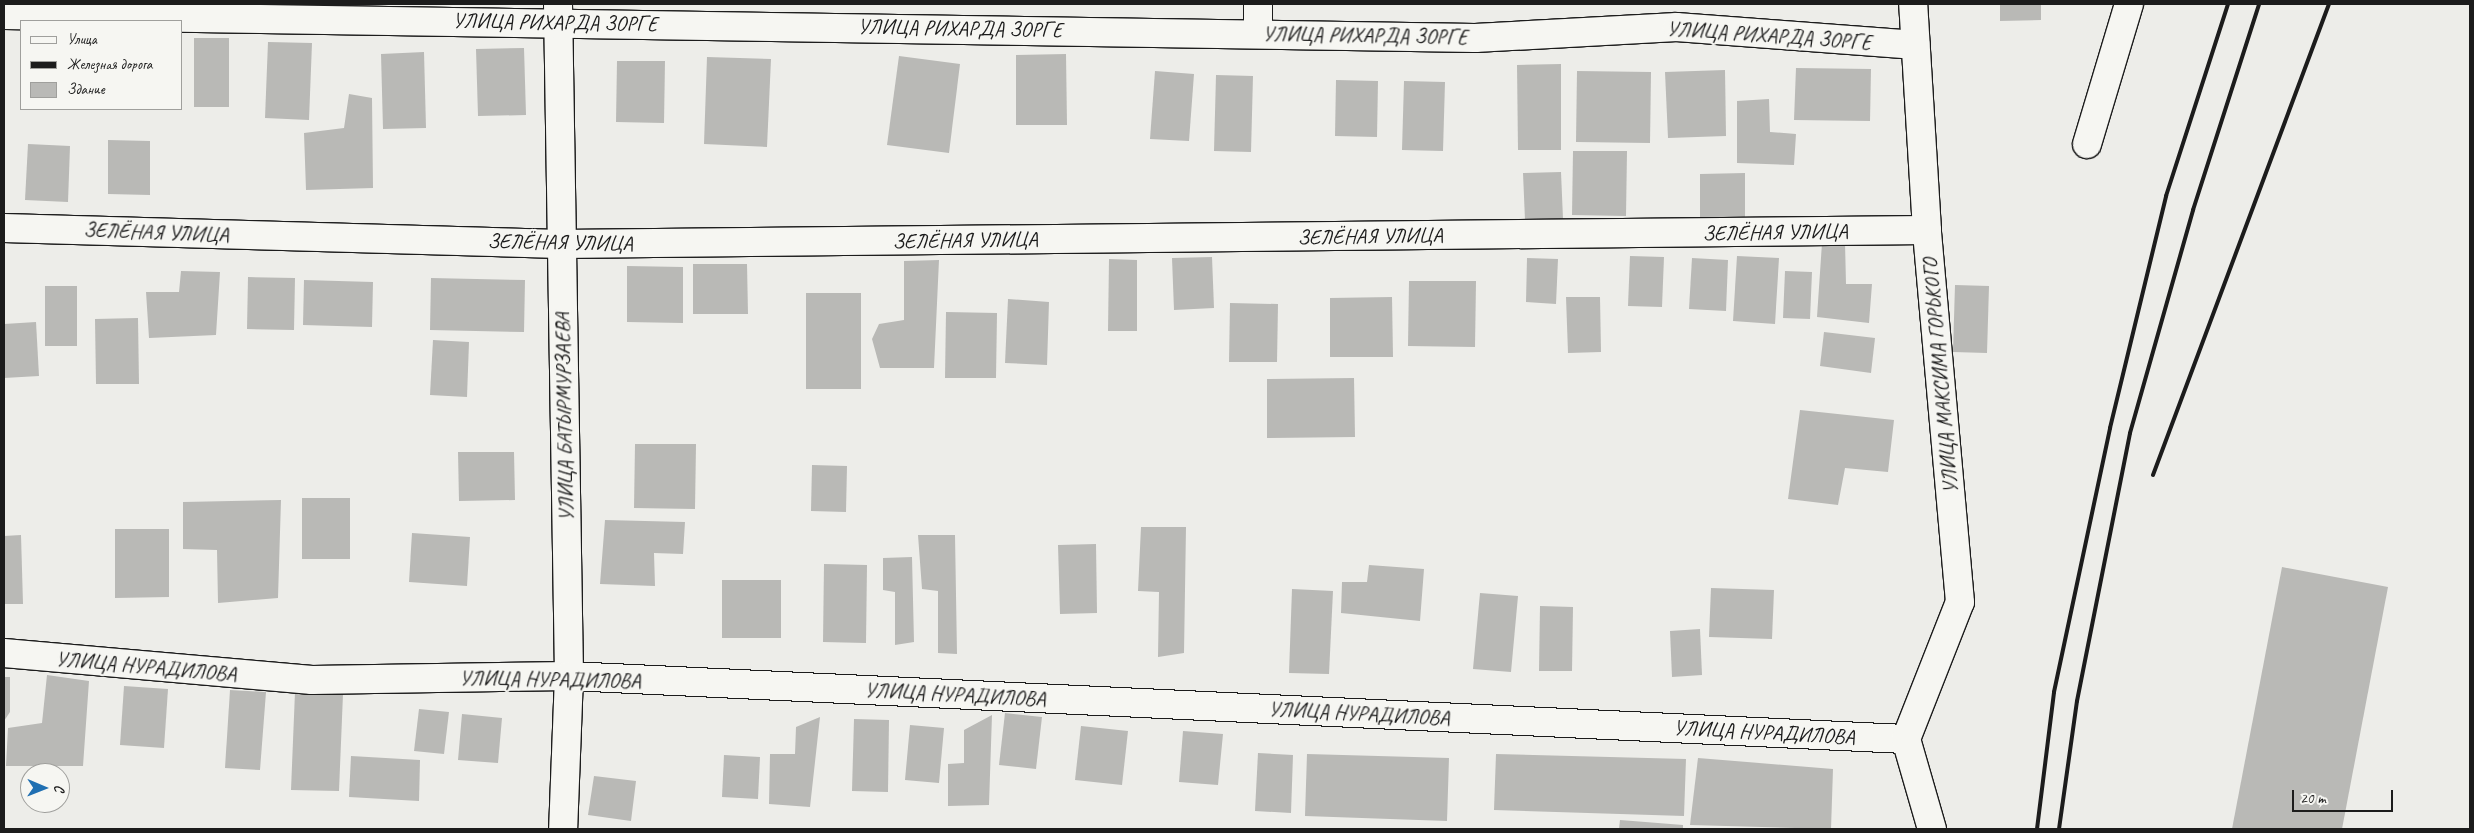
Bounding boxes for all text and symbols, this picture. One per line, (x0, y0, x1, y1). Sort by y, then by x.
street label: УЛИЦА РИХАРДА ЗОРГЕ (454, 8, 656, 36)
street label: УЛИЦА РИХАРДА ЗОРГЕ (859, 14, 1061, 42)
street label: УЛИЦА РИХАРДА ЗОРГЕ (1667, 15, 1871, 55)
legend (20, 20, 182, 110)
street label: УЛИЦА РИХАРДА ЗОРГЕ (1264, 21, 1466, 49)
text: Улица (67, 30, 97, 49)
text: Железная дорога (67, 55, 152, 74)
text: Здание (67, 80, 105, 99)
street label: ЗЕЛЁНАЯ УЛИЦА (83, 217, 229, 247)
street label: ЗЕЛЁНАЯ УЛИЦА (1702, 218, 1848, 246)
street label: ЗЕЛЁНАЯ УЛИЦА (1297, 222, 1443, 250)
street label: ЗЕЛЁНАЯ УЛИЦА (892, 226, 1038, 254)
street label: ЗЕЛЁНАЯ УЛИЦА (487, 228, 633, 256)
street label: УЛИЦА МАКСИМА ГОРЬКОГО (1917, 257, 1963, 495)
street label: УЛИЦА БАТЫРМУРЗАЕВА (550, 312, 578, 522)
street label: УЛИЦА НУРАДИЛОВА (55, 646, 237, 686)
street label: УЛИЦА НУРАДИЛОВА (459, 665, 641, 693)
street label: УЛИЦА НУРАДИЛОВА (864, 677, 1046, 711)
street label: УЛИЦА НУРАДИЛОВА (1268, 696, 1450, 730)
street label: УЛИЦА НУРАДИЛОВА (1673, 715, 1855, 749)
north arrow (20, 763, 70, 813)
scale bar (2294, 780, 2395, 812)
text: С (51, 785, 68, 792)
text: 20 m (2300, 789, 2326, 808)

